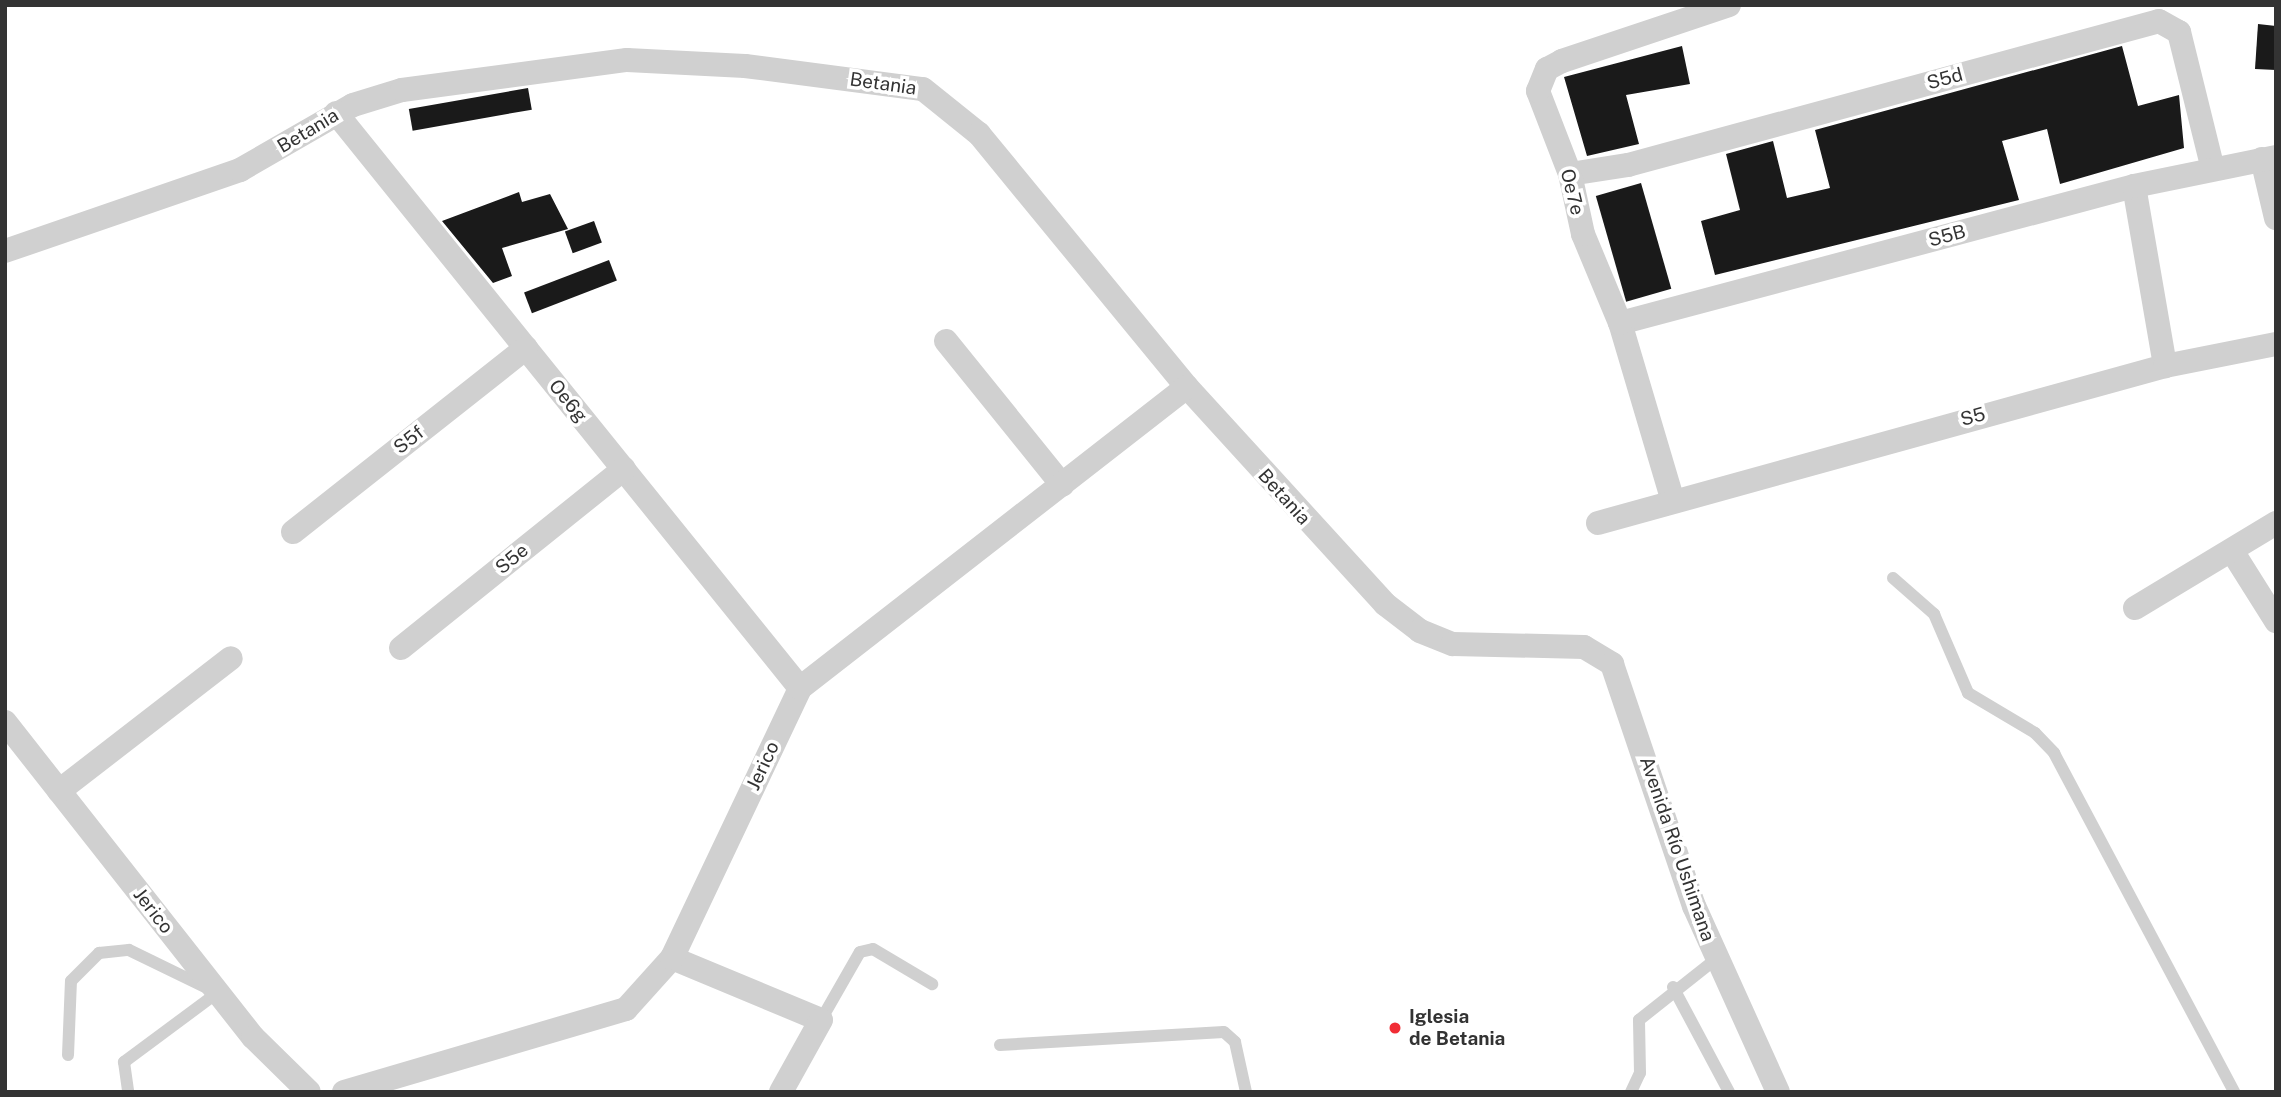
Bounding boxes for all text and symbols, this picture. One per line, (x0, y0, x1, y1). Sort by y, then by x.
street label: S5d (1925, 63, 1965, 95)
street label: Betania (848, 68, 918, 100)
street label: Betania (273, 104, 343, 158)
street label: Oe7e (1555, 167, 1589, 217)
street label: S5B (1926, 220, 1968, 252)
street label: Oe6g (544, 375, 592, 427)
street label: S5 (1958, 403, 1988, 431)
street label: S5f (389, 421, 429, 459)
street label: Betania (1253, 464, 1315, 530)
street label: S5e (491, 539, 533, 579)
street label: Jerico (742, 738, 784, 794)
street label: Avenida Río Ushimana (1635, 753, 1719, 945)
street label: Jerico (128, 884, 178, 938)
place label: Iglesia de Betania (1409, 1006, 1505, 1050)
marker: Iglesia de Betania (1387, 1020, 1403, 1036)

